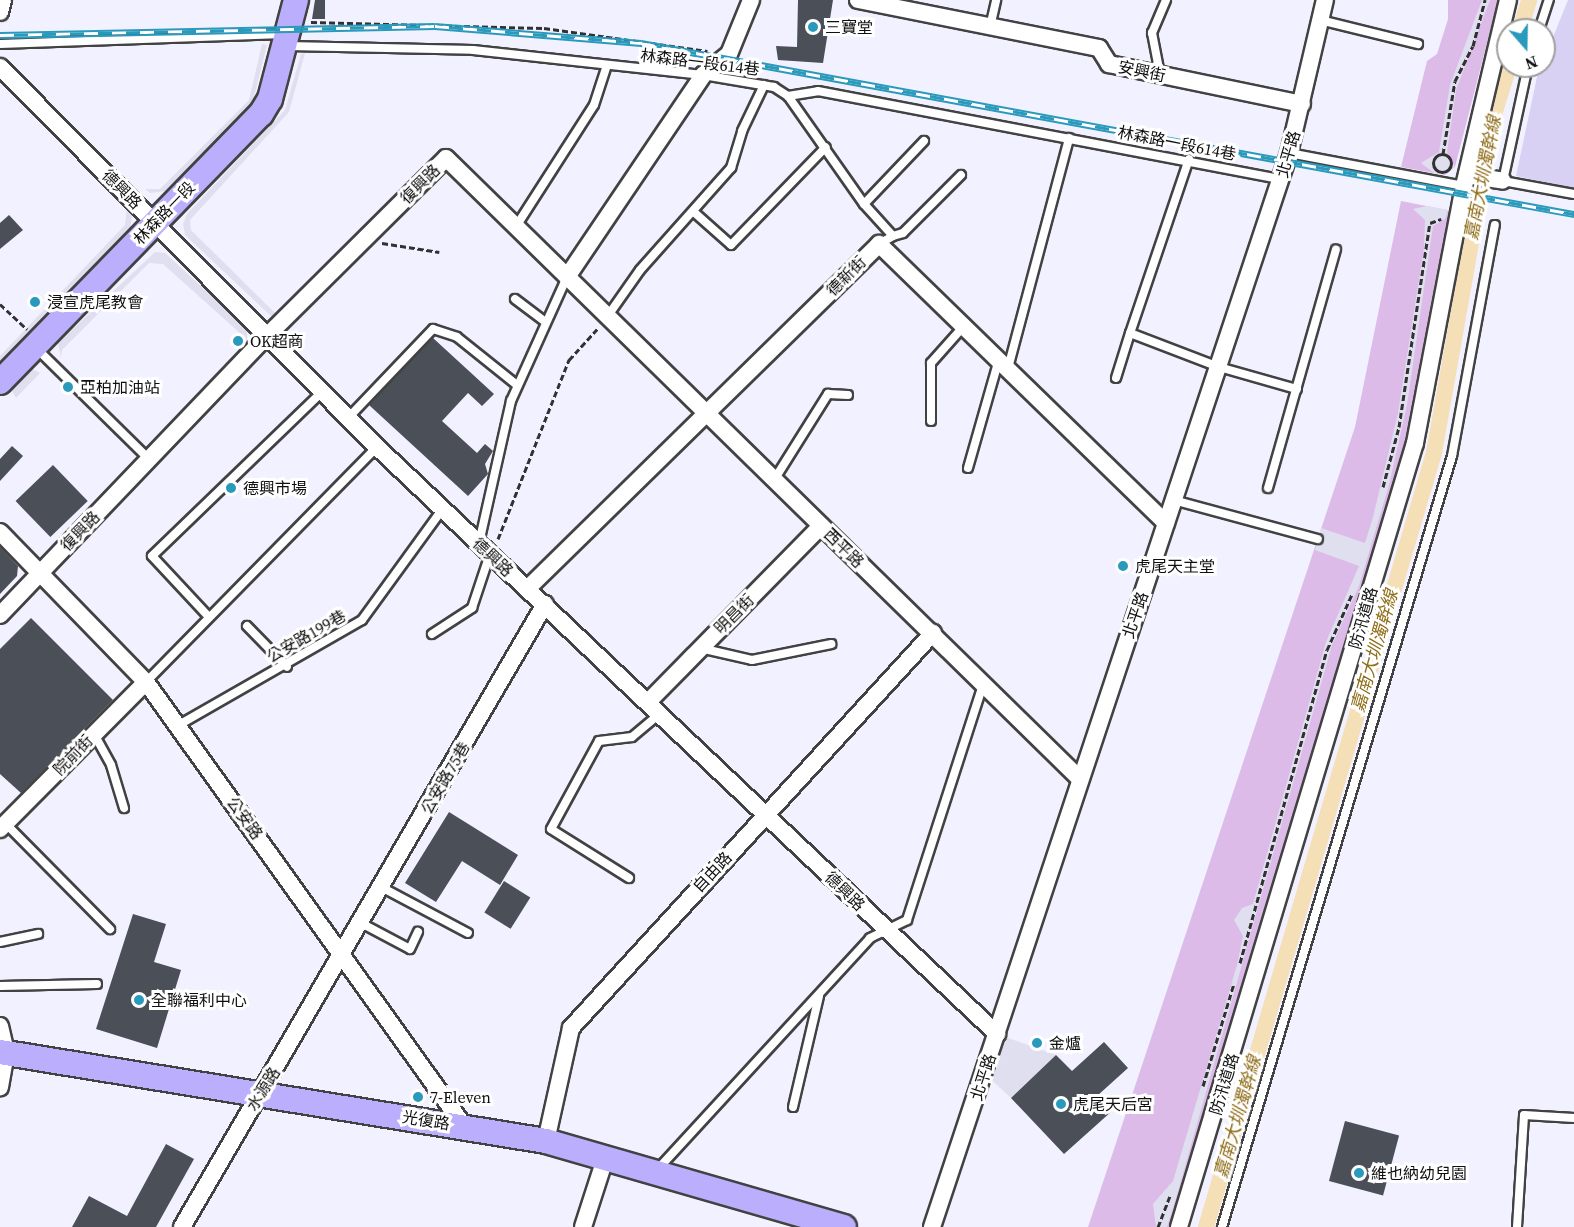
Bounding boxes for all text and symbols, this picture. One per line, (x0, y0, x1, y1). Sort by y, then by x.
place label: 三寶堂 (825, 17, 873, 37)
north arrow (1496, 18, 1556, 78)
marker: 三寶堂 (806, 20, 820, 34)
street label: 林森路一段614巷 (639, 45, 761, 79)
text: N (1522, 51, 1541, 75)
street label: 安興街 (1117, 57, 1167, 85)
water label: 嘉南大圳濁幹線 (1460, 114, 1506, 242)
street label: 林森路一段614巷 (1116, 122, 1238, 164)
street label: 北平路 (1272, 128, 1304, 180)
street label: 復興路 (396, 160, 444, 208)
street label: 德興路 (98, 165, 146, 213)
street label: 林森路一段 (129, 178, 199, 248)
street label: 德新街 (822, 252, 870, 300)
place label: 浸宣虎尾教會 (47, 292, 143, 312)
marker: 浸宣虎尾教會 (28, 295, 42, 309)
place label: OK超商 (250, 331, 304, 351)
marker: OK超商 (231, 334, 245, 348)
place label: 亞柏加油站 (80, 377, 160, 397)
marker: 亞柏加油站 (61, 380, 75, 394)
place label: 德興市場 (243, 478, 307, 498)
marker: 德興市場 (224, 481, 238, 495)
street label: 復興路 (56, 507, 104, 555)
street label: 西平路 (820, 524, 868, 572)
street label: 德興路 (469, 534, 517, 580)
place label: 虎尾天主堂 (1135, 556, 1215, 576)
marker: 虎尾天主堂 (1116, 559, 1130, 573)
street label: 防汛道路 (1345, 585, 1381, 651)
water label: 嘉南大圳濁幹線 (1347, 587, 1403, 715)
street label: 北平路 (1118, 589, 1152, 641)
street label: 明昌街 (710, 590, 758, 638)
street label: 公安路199巷 (263, 606, 349, 666)
street label: 院前街 (49, 731, 97, 779)
street label: 公安路75巷 (417, 739, 473, 817)
street label: 公安路 (223, 793, 267, 843)
street label: 自由路 (689, 848, 735, 896)
street label: 德興路 (821, 867, 869, 915)
place label: 全聯福利中心 (151, 990, 247, 1010)
marker: 全聯福利中心 (132, 993, 146, 1007)
place label: 金爐 (1049, 1033, 1081, 1053)
marker: 金爐 (1030, 1036, 1044, 1050)
street label: 北平路 (966, 1051, 1000, 1103)
street label: 防汛道路 (1205, 1051, 1243, 1117)
water label: 嘉南大圳濁幹線 (1210, 1053, 1266, 1181)
street label: 水源路 (242, 1064, 284, 1114)
place label: 7-Eleven (430, 1087, 491, 1107)
marker: 7-Eleven (411, 1090, 425, 1104)
place label: 虎尾天后宮 (1073, 1094, 1153, 1114)
marker: 虎尾天后宮 (1054, 1097, 1068, 1111)
street label: 光復路 (401, 1107, 451, 1133)
place label: 維也納幼兒園 (1371, 1163, 1467, 1183)
marker: 維也納幼兒園 (1352, 1166, 1366, 1180)

